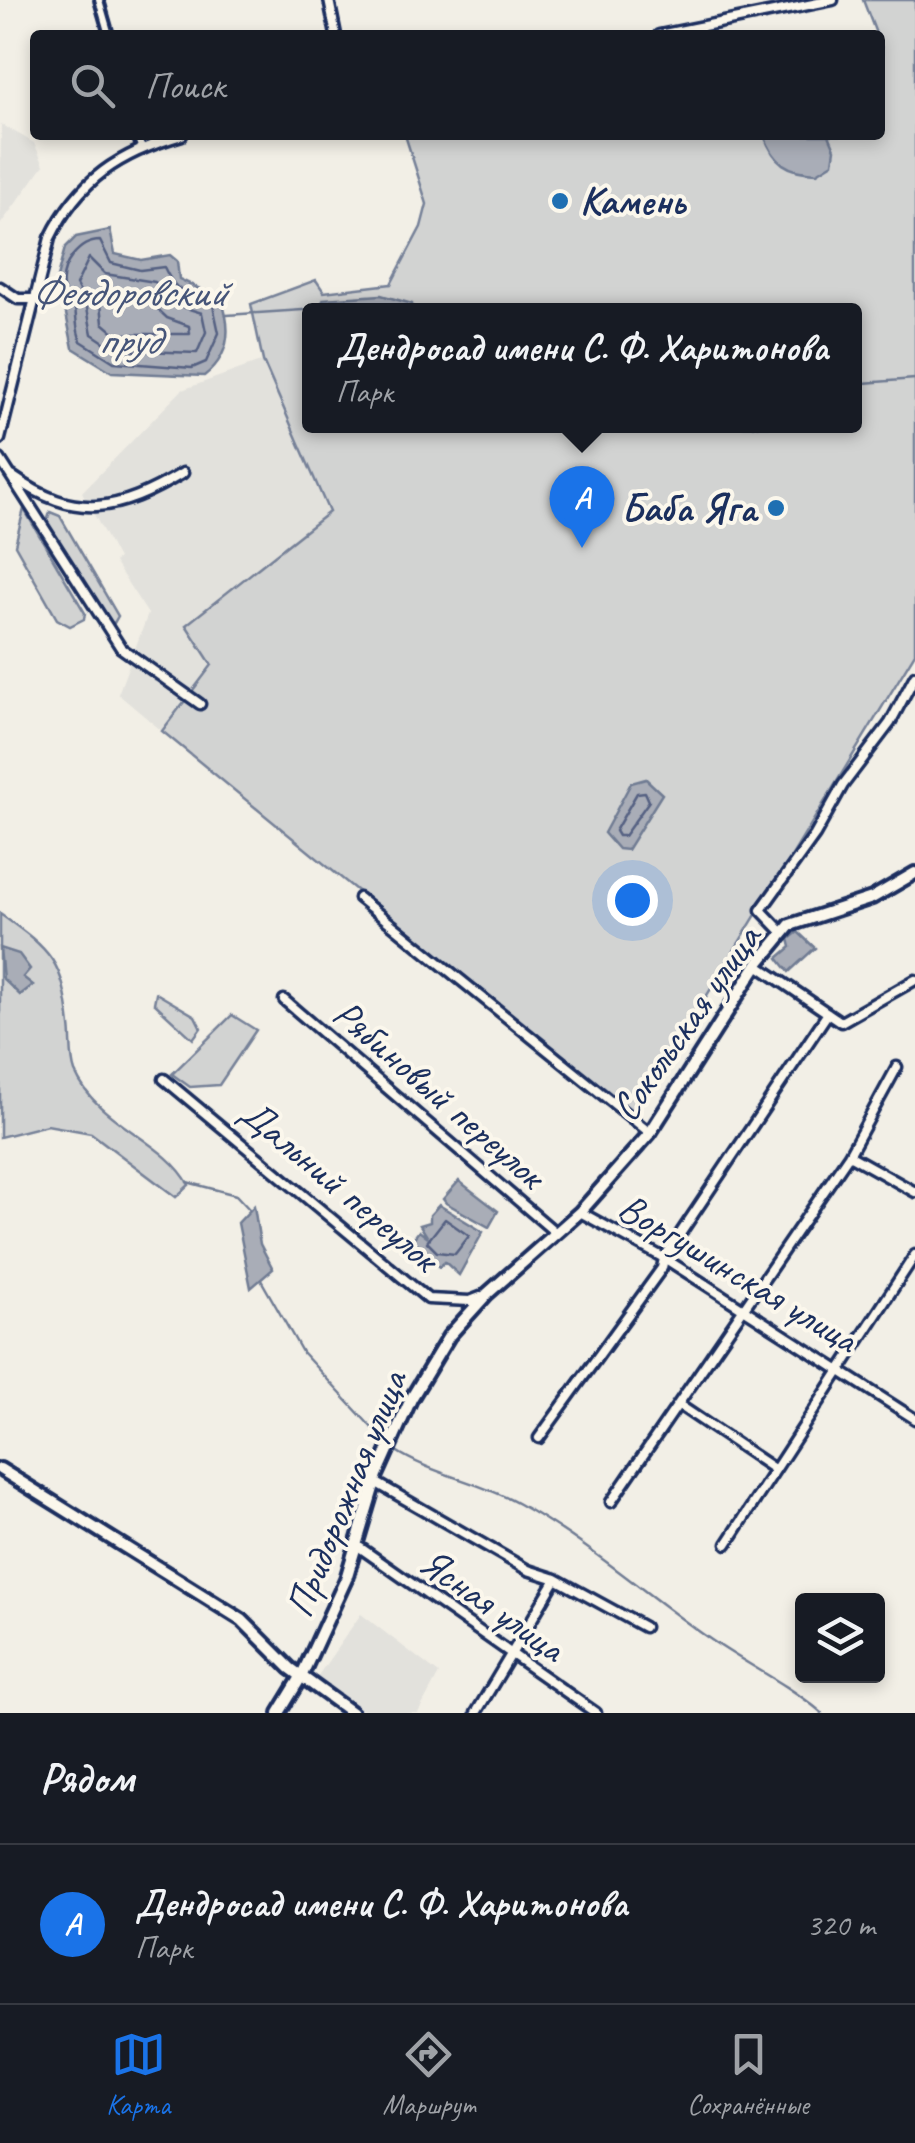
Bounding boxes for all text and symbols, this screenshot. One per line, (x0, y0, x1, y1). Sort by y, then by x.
search box (30, 30, 885, 140)
icon: search (65, 58, 120, 113)
text: Поиск (145, 62, 225, 109)
place label: Камень (580, 176, 687, 226)
marker: Камень (549, 190, 571, 212)
water label: Феодоровский пруд (30, 266, 233, 367)
popup (302, 303, 862, 433)
text: Дендросад имени С. Ф. Харитонова (336, 324, 828, 371)
text: Парк (336, 371, 393, 412)
pin: A (550, 466, 614, 548)
place label: Баба Яга (621, 483, 759, 533)
marker: Баба Яга (765, 497, 787, 519)
your location (607, 875, 658, 926)
street label: Сокольская улица (600, 913, 773, 1131)
street label: Рябиновый переулок (323, 988, 558, 1202)
street label: Дальний переулок (229, 1087, 451, 1285)
street label: Воргушинская улица (609, 1182, 869, 1365)
street label: Придорожная улица (274, 1361, 419, 1624)
street label: Ясная улица (410, 1537, 577, 1675)
map controls (795, 1593, 885, 1683)
button: layers (795, 1593, 885, 1683)
text: Рядом (40, 1752, 134, 1805)
text: Дендросад имени С. Ф. Харитонова (135, 1880, 627, 1927)
text: A (64, 1904, 81, 1945)
text: 320 m (806, 1904, 875, 1945)
text: Парк (135, 1927, 192, 1968)
tab: Карта (106, 2027, 170, 2122)
tab: Маршрут (383, 2027, 475, 2122)
tab: Сохранённые (687, 2027, 809, 2122)

